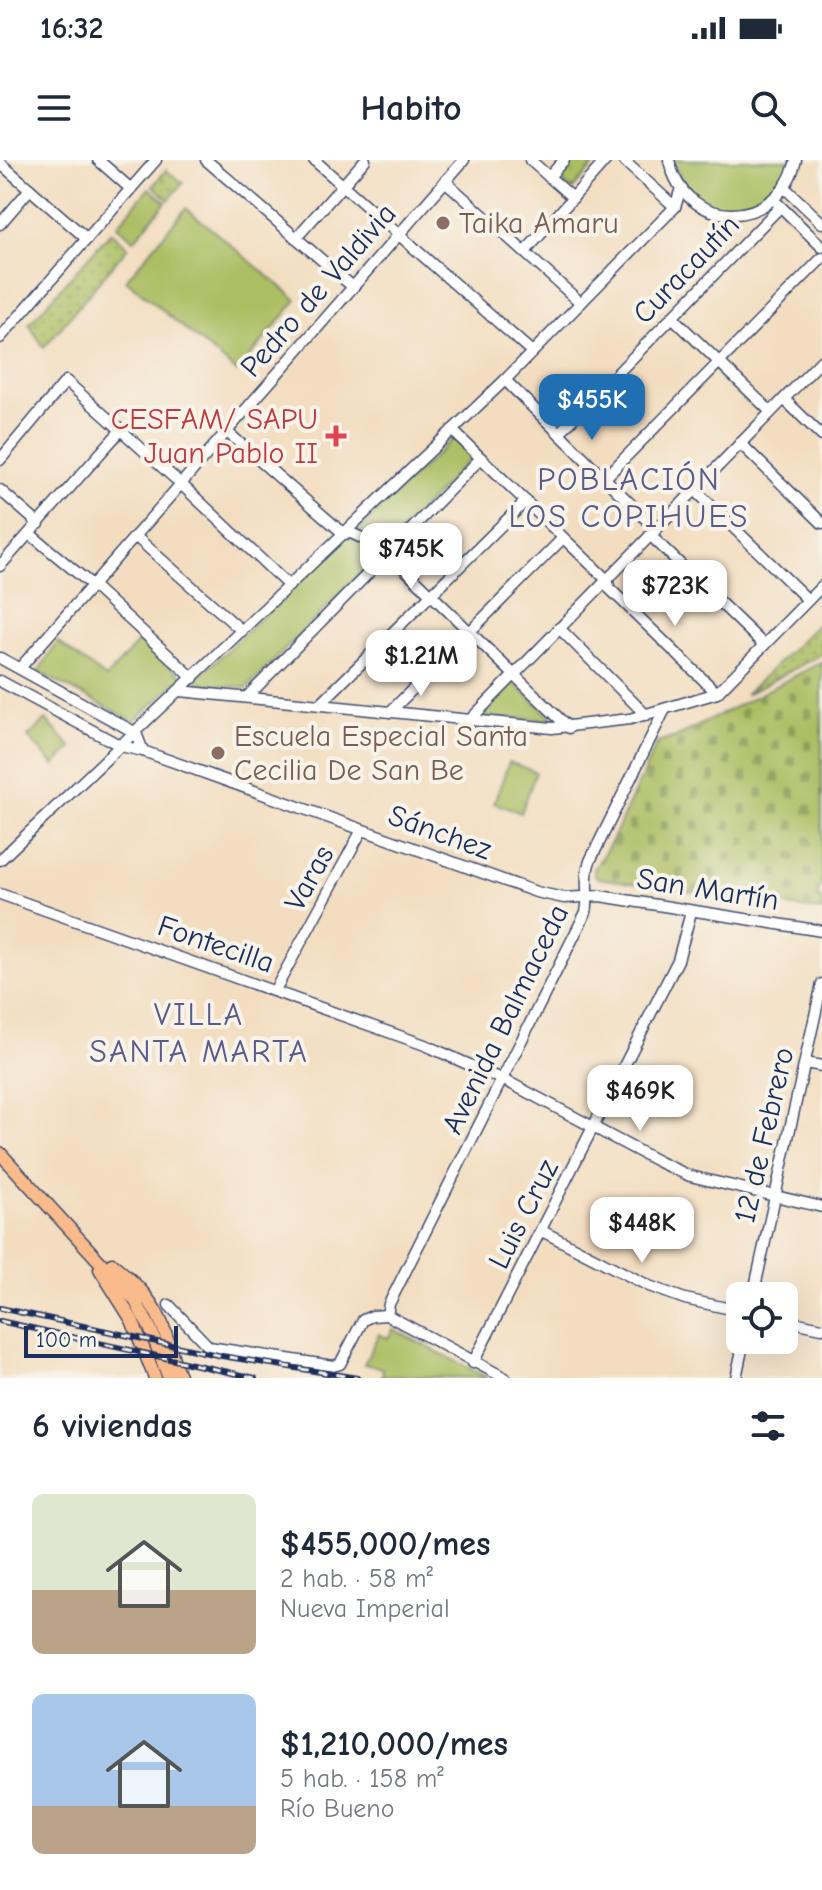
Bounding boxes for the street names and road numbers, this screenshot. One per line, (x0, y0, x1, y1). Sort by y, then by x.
street label: Pedro de Valdivia (233, 196, 403, 384)
street label: Curacautín (626, 208, 747, 331)
street label: Sánchez (383, 798, 496, 867)
street label: Varas (277, 840, 342, 917)
street label: San Martín (634, 861, 781, 918)
street label: Avenida Balmaceda (435, 899, 576, 1140)
street label: Fontecilla (153, 908, 279, 981)
street label: 12 de Febrero (727, 1044, 802, 1226)
street label: Luis Cruz (481, 1154, 566, 1275)

